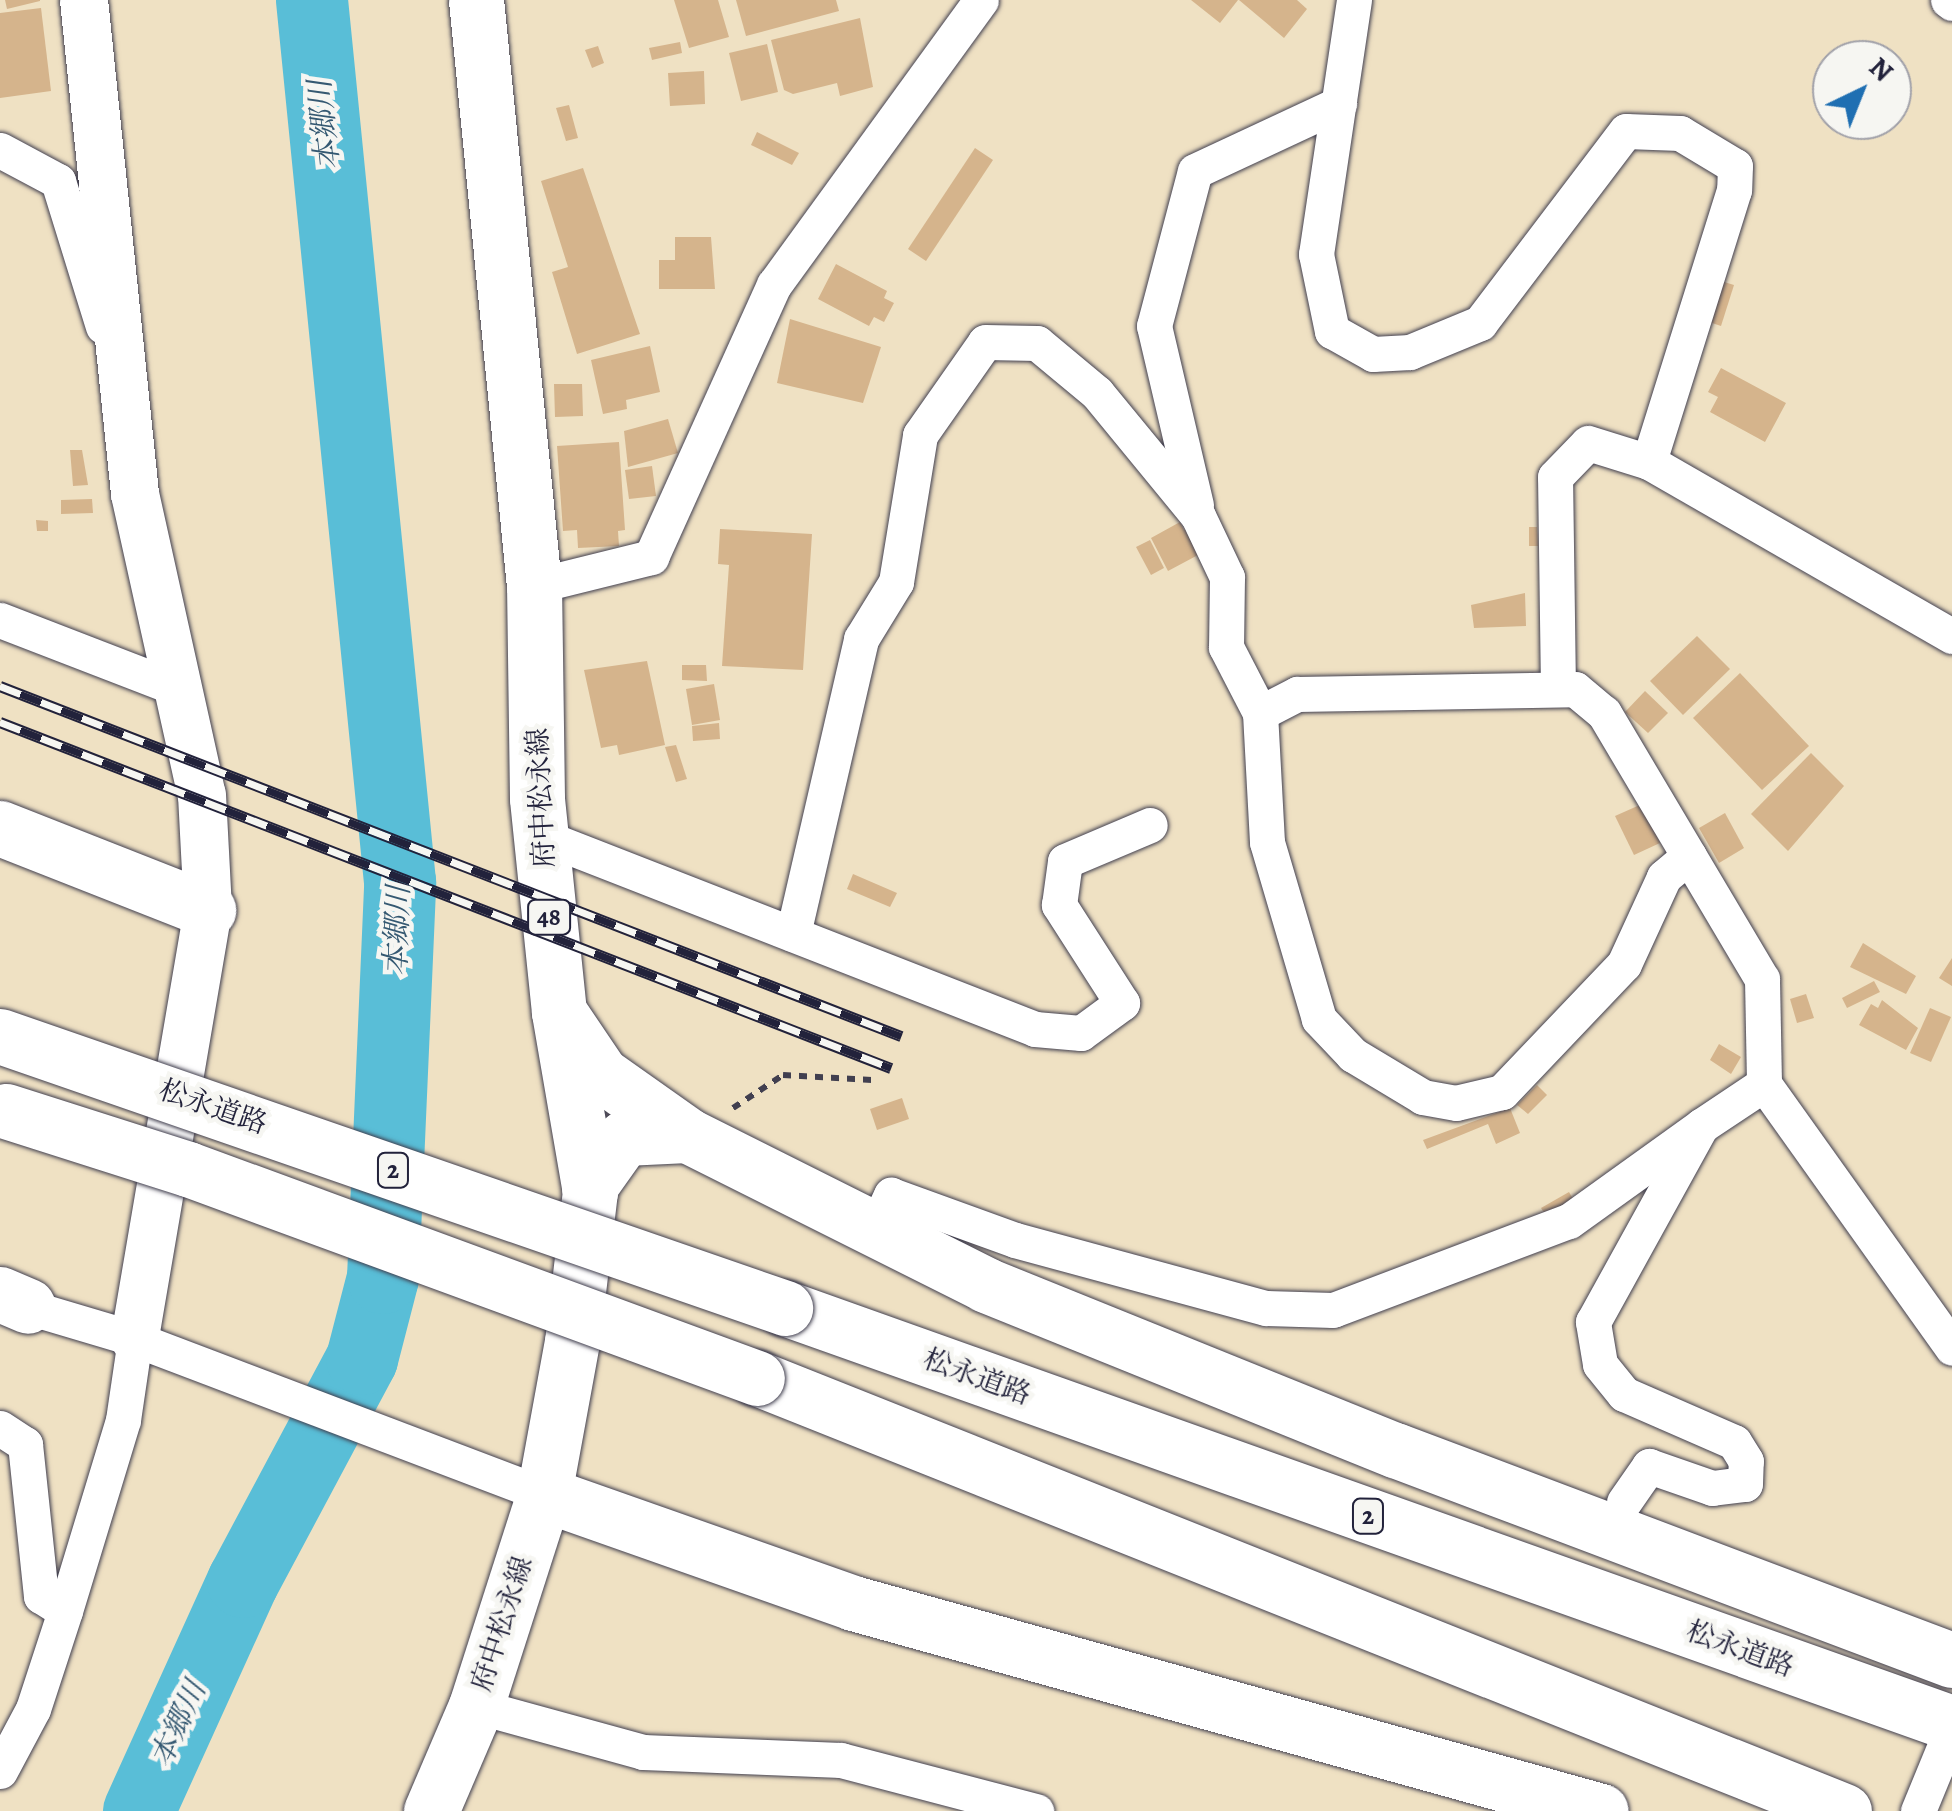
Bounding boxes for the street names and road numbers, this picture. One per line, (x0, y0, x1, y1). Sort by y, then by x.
street label: 府中松永線 (521, 727, 561, 869)
road number: 48 (526, 897, 572, 937)
street label: 松永道路 (155, 1073, 271, 1141)
road number: 2 (376, 1150, 410, 1190)
street label: 松永道路 (919, 1342, 1035, 1412)
road number: 2 (1350, 1496, 1386, 1536)
street label: 府中松永線 (464, 1552, 540, 1696)
street label: 松永道路 (1682, 1614, 1798, 1684)

